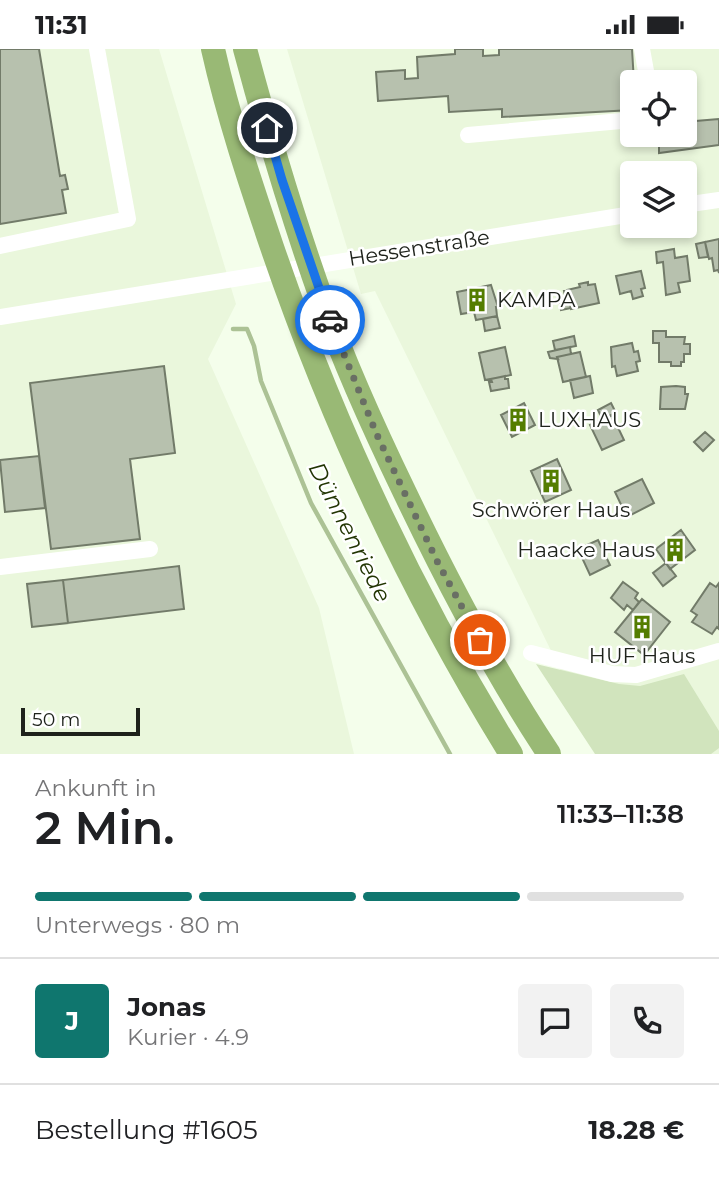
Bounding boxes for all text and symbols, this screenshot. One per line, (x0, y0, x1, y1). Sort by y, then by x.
text: 11:31 (35, 9, 88, 41)
map controls (620, 70, 697, 238)
button: locate (620, 70, 697, 147)
pin (237, 98, 297, 158)
icon: home (248, 109, 286, 147)
button: layers (620, 161, 697, 238)
street label: Hessenstraße (347, 224, 491, 271)
courier (295, 285, 365, 355)
building icon: KAMPA (463, 286, 491, 314)
place label: KAMPA (497, 287, 577, 312)
icon: car (311, 301, 349, 339)
building icon: LUXHAUS (504, 406, 532, 434)
place label: LUXHAUS (538, 407, 641, 432)
water label: Dünnenriede (303, 457, 397, 607)
building icon: Schwörer Haus (537, 467, 565, 495)
place label: Schwörer Haus (472, 497, 630, 522)
building icon: Haacke Haus (661, 536, 689, 564)
place label: Haacke Haus (517, 537, 655, 562)
pin (450, 610, 510, 670)
building icon: HUF Haus (628, 613, 656, 641)
icon: bag (461, 621, 499, 659)
place label: HUF Haus (589, 643, 695, 668)
scale bar (21, 705, 140, 737)
text: 50 m (32, 708, 80, 731)
text: Ankunft in (35, 774, 156, 802)
text: 11:33–11:38 (557, 798, 684, 830)
text: 2 Min. (35, 799, 174, 856)
text: Unterwegs · 80 m (35, 911, 240, 939)
button: chat (518, 984, 592, 1058)
button: phone (610, 984, 684, 1058)
text: Jonas (127, 991, 206, 1023)
text: J (65, 1005, 79, 1037)
text: Kurier · 4.9 (127, 1023, 249, 1051)
text: Bestellung #1605 (35, 1114, 258, 1146)
text: 18.28 € (588, 1114, 684, 1146)

